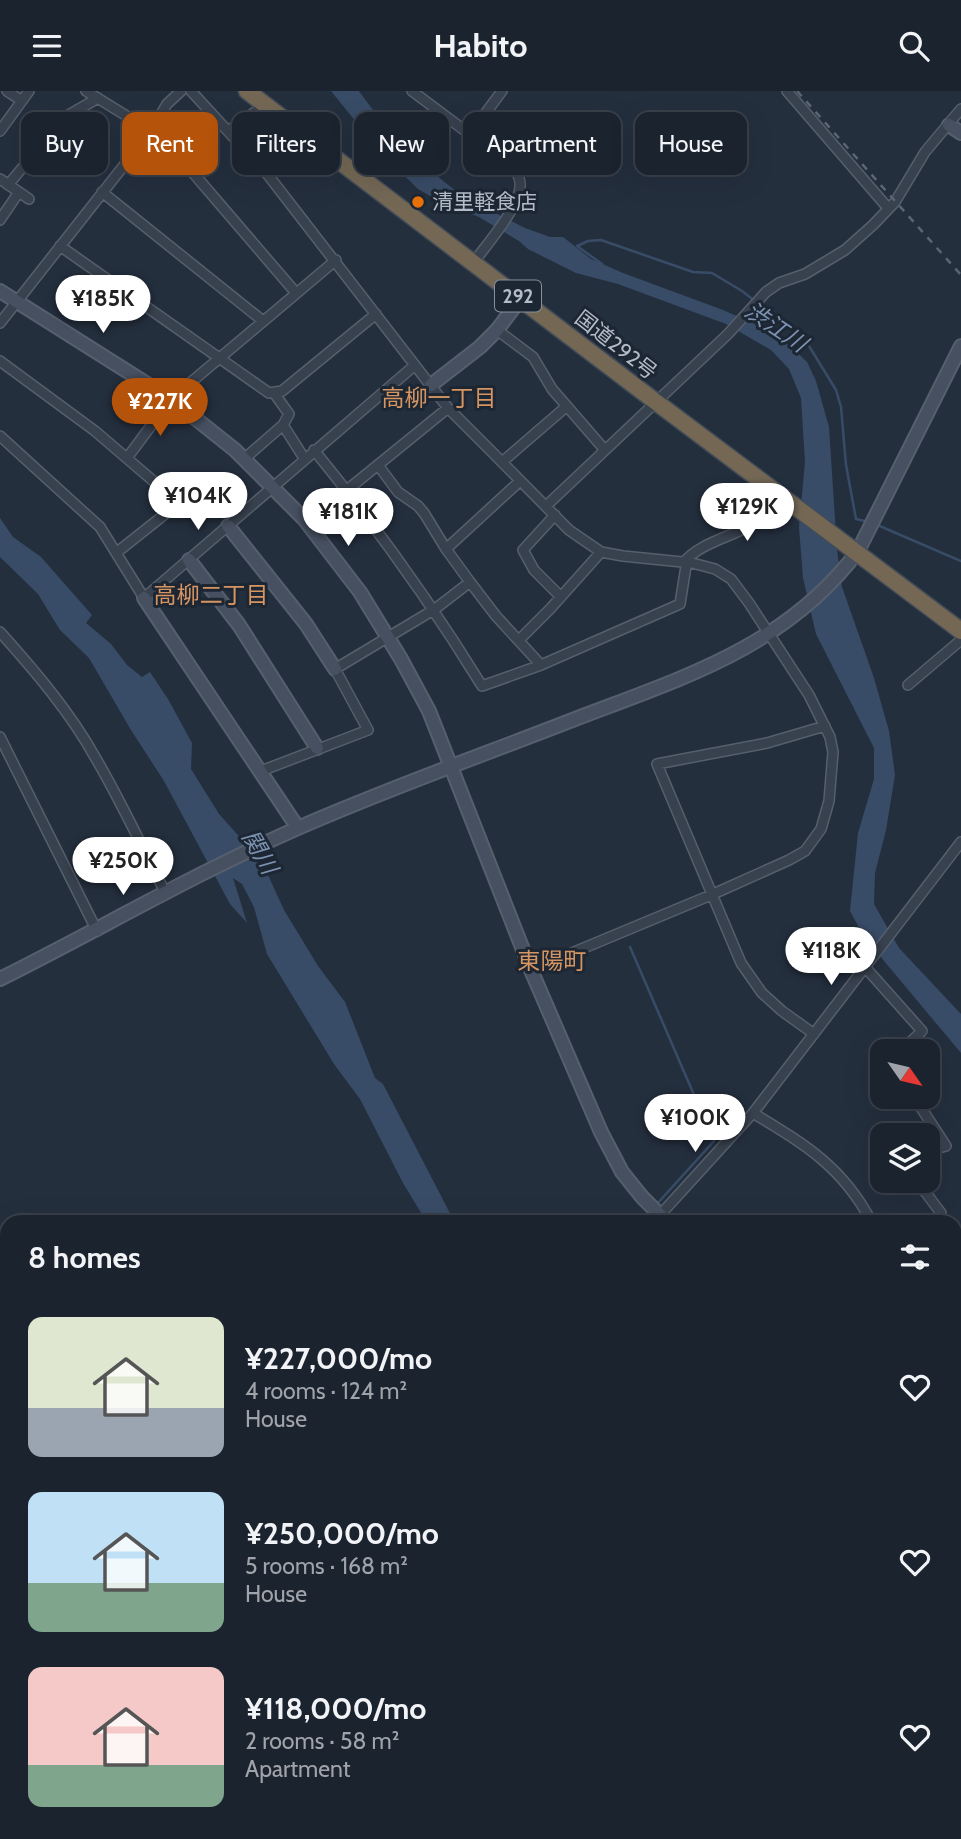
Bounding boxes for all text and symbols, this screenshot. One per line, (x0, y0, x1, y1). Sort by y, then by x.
text: Habito (433, 26, 528, 65)
icon: menu (28, 27, 66, 65)
icon: search (895, 27, 933, 65)
chip: Buy (21, 112, 108, 175)
chip: Rent (122, 112, 218, 175)
chip: Filters (232, 112, 340, 175)
chip: New (354, 112, 449, 175)
chip: Apartment (463, 112, 621, 175)
chip: House (635, 112, 747, 175)
place label: 清里軽食店 (432, 189, 537, 214)
marker: 清里軽食店 (410, 194, 426, 210)
pin: ¥185K (54, 275, 152, 335)
road number: 292 (495, 281, 541, 311)
text: ¥185K (71, 284, 135, 312)
water label: 渋江川 (740, 296, 815, 360)
street label: 国道292号 (570, 305, 662, 384)
pin: ¥227K (111, 379, 209, 438)
district label: 高柳一丁目 (382, 384, 497, 412)
text: ¥227K (128, 387, 192, 415)
pin: ¥104K (149, 473, 247, 532)
text: ¥104K (164, 481, 232, 509)
pin: ¥129K (698, 483, 796, 543)
pin: ¥181K (299, 489, 397, 548)
text: ¥129K (716, 492, 778, 520)
text: ¥181K (318, 497, 378, 525)
district label: 高柳二丁目 (154, 581, 269, 609)
water label: 関川 (236, 825, 285, 882)
pin: ¥250K (74, 837, 172, 897)
text: ¥250K (88, 846, 158, 874)
pin: ¥118K (782, 927, 880, 987)
text: ¥118K (801, 936, 861, 964)
district label: 東陽町 (518, 947, 587, 975)
north arrow (870, 1039, 940, 1109)
map controls (870, 1039, 940, 1193)
pin: ¥100K (646, 1095, 744, 1154)
text: ¥100K (660, 1103, 730, 1131)
button: layers (870, 1123, 940, 1193)
icon: filters (896, 1238, 934, 1276)
text: 8 homes (28, 1239, 141, 1276)
text: ¥227,000/mo (245, 1340, 432, 1377)
icon: home (84, 1345, 168, 1429)
icon: heart (896, 1368, 934, 1406)
text: 4 rooms · 124 m² (245, 1377, 407, 1405)
text: House (245, 1405, 307, 1433)
text: ¥250,000/mo (245, 1515, 439, 1552)
icon: home (84, 1520, 168, 1604)
icon: heart (896, 1543, 934, 1581)
text: 5 rooms · 168 m² (245, 1552, 408, 1580)
text: House (245, 1580, 307, 1608)
text: ¥118,000/mo (245, 1690, 426, 1727)
icon: home (84, 1695, 168, 1779)
icon: heart (896, 1718, 934, 1756)
text: 2 rooms · 58 m² (245, 1727, 399, 1755)
text: Apartment (245, 1755, 350, 1783)

